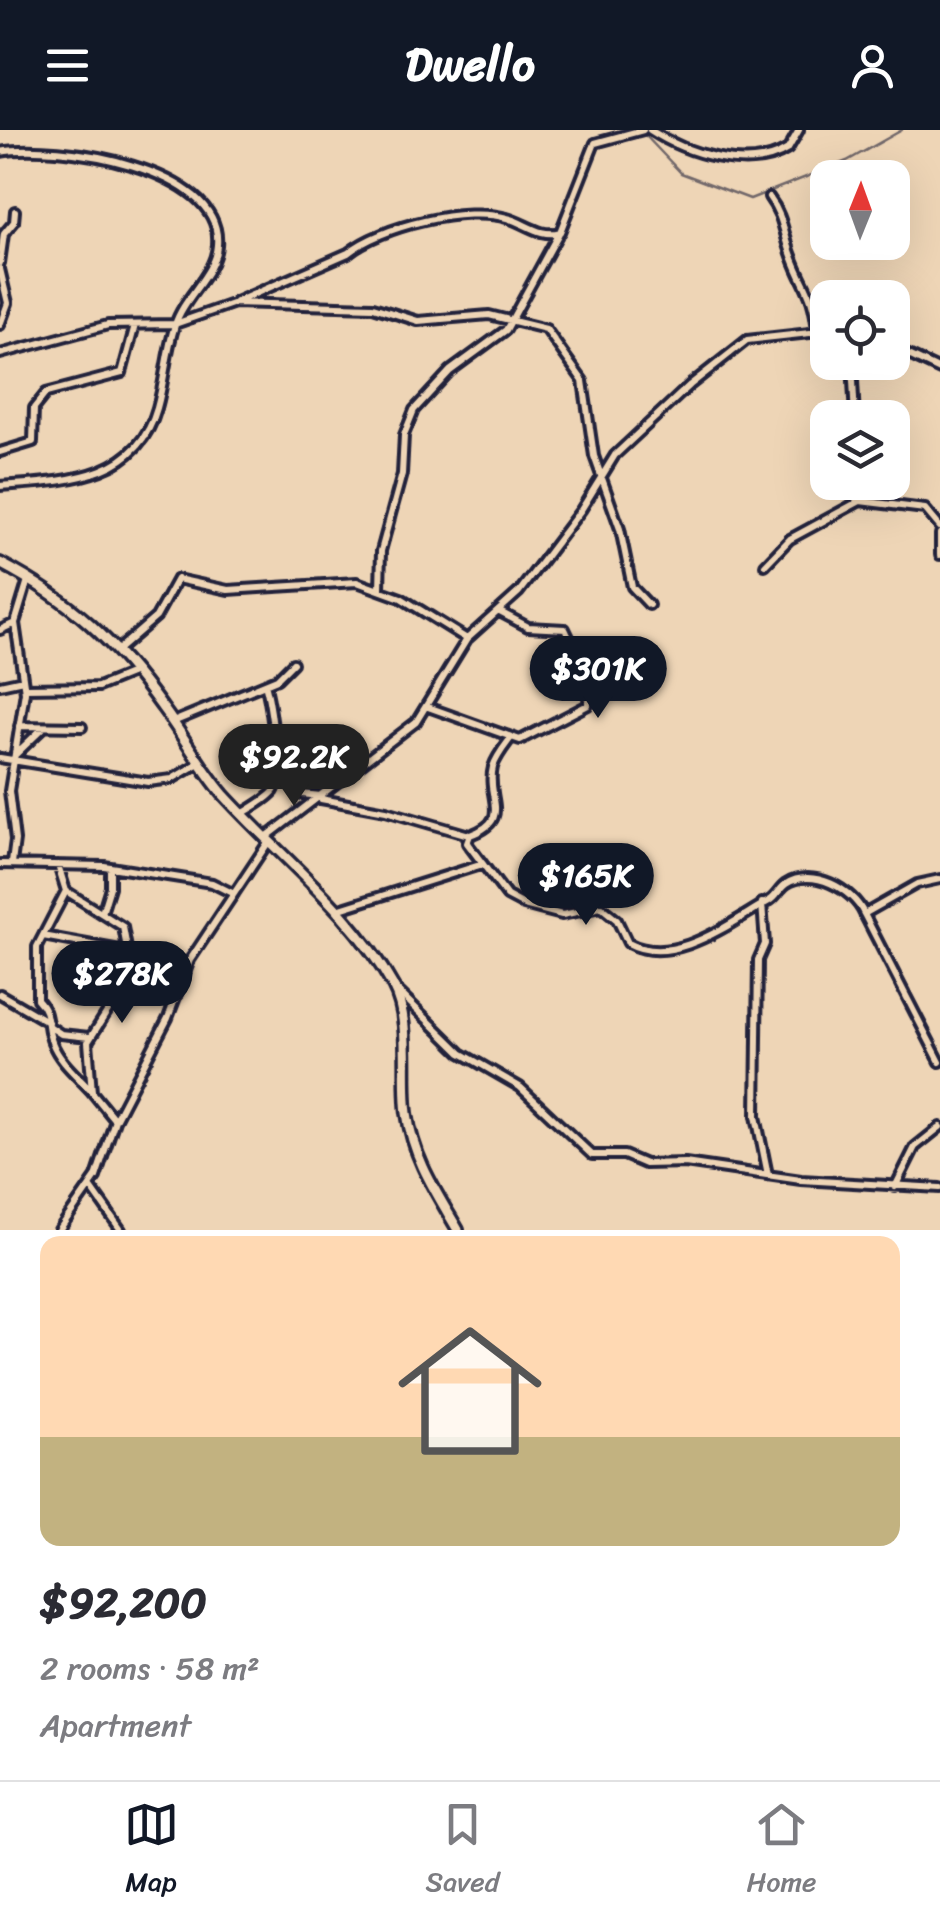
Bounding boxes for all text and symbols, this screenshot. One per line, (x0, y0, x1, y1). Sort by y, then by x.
text: Dwello (405, 25, 535, 105)
icon: menu (40, 38, 95, 93)
icon: person (845, 38, 900, 93)
north arrow (810, 160, 910, 260)
map controls (810, 160, 910, 500)
button: locate (810, 280, 910, 380)
button: layers (810, 400, 910, 500)
pin: $301K (528, 636, 668, 721)
text: $301K (552, 640, 644, 697)
pin: $92.2K (213, 724, 375, 809)
text: $92.2K (240, 728, 348, 785)
pin: $165K (516, 843, 656, 928)
text: $165K (540, 847, 632, 904)
pin: $278K (52, 941, 192, 1026)
text: $278K (73, 945, 171, 1002)
icon: home (380, 1301, 560, 1481)
text: $92,200 (40, 1566, 207, 1640)
text: 2 rooms · 58 m² (40, 1640, 260, 1697)
text: Apartment (40, 1697, 191, 1754)
tab: Map (124, 1797, 179, 1906)
tab: Saved (426, 1797, 499, 1906)
tab: Home (747, 1797, 816, 1906)

